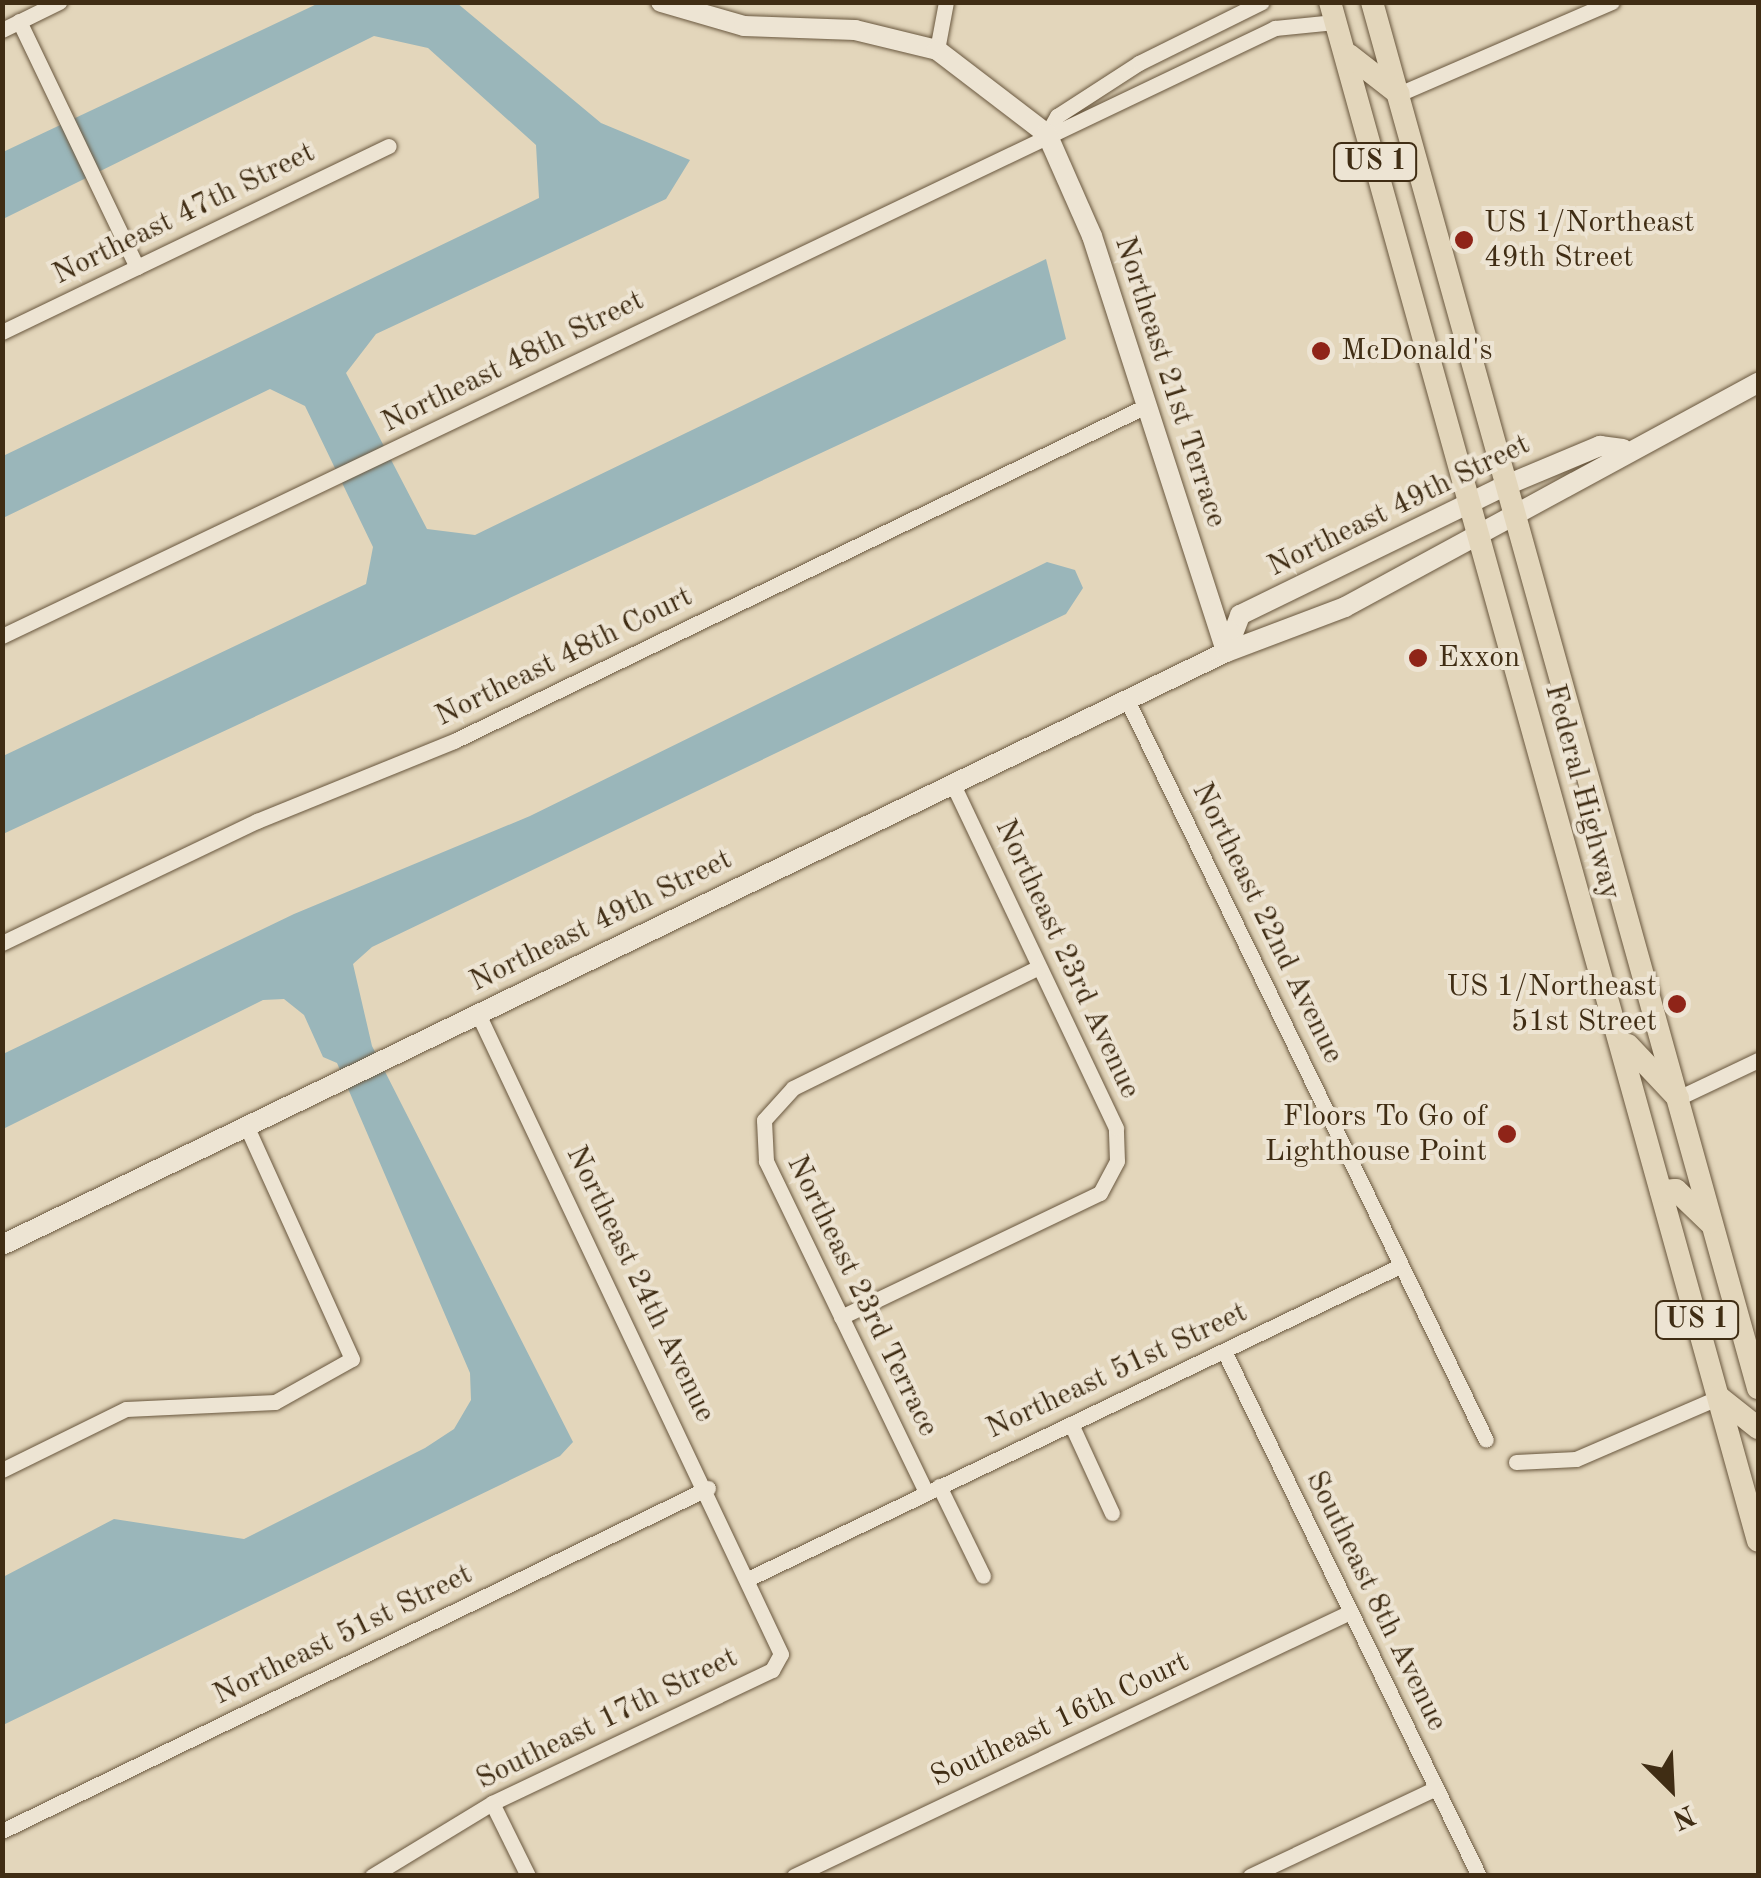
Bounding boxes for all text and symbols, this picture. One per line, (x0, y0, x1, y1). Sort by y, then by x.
street label: Northeast 47th Street (47, 135, 321, 293)
road number: US 1 (1332, 139, 1418, 185)
place label: US 1/Northeast 49th Street (1484, 205, 1695, 276)
marker: US 1/Northeast 49th Street (1453, 229, 1475, 251)
street label: Northeast 21st Terrace (1106, 232, 1234, 532)
street label: Northeast 48th Street (376, 283, 650, 441)
place label: McDonald's (1341, 333, 1492, 369)
marker: McDonald's (1310, 340, 1332, 362)
street label: Northeast 49th Street (1262, 427, 1536, 585)
street label: Northeast 48th Court (430, 579, 698, 735)
place label: Exxon (1438, 640, 1520, 676)
marker: Exxon (1407, 647, 1429, 669)
street label: Federal Highway (1536, 680, 1628, 904)
street label: Northeast 22nd Avenue (1183, 777, 1351, 1069)
street label: Northeast 23rd Avenue (986, 814, 1148, 1104)
street label: Northeast 49th Street (464, 842, 738, 1000)
place label: US 1/Northeast 51st Street (1446, 969, 1657, 1040)
marker: US 1/Northeast 51st Street (1666, 993, 1688, 1015)
place label: Floors To Go of Lighthouse Point (1265, 1099, 1487, 1170)
marker: Floors To Go of Lighthouse Point (1496, 1123, 1518, 1145)
street label: Northeast 24th Avenue (557, 1140, 723, 1428)
street label: Northeast 23rd Terrace (778, 1150, 946, 1442)
street label: Northeast 51st Street (981, 1295, 1253, 1447)
road number: US 1 (1654, 1297, 1740, 1343)
street label: Southeast 8th Avenue (1297, 1465, 1455, 1737)
street label: Northeast 51st Street (208, 1557, 478, 1713)
street label: Southeast 17th Street (470, 1640, 744, 1798)
street label: Southeast 16th Court (925, 1644, 1195, 1796)
north arrow (1621, 1738, 1721, 1838)
text: N (1668, 1798, 1699, 1833)

